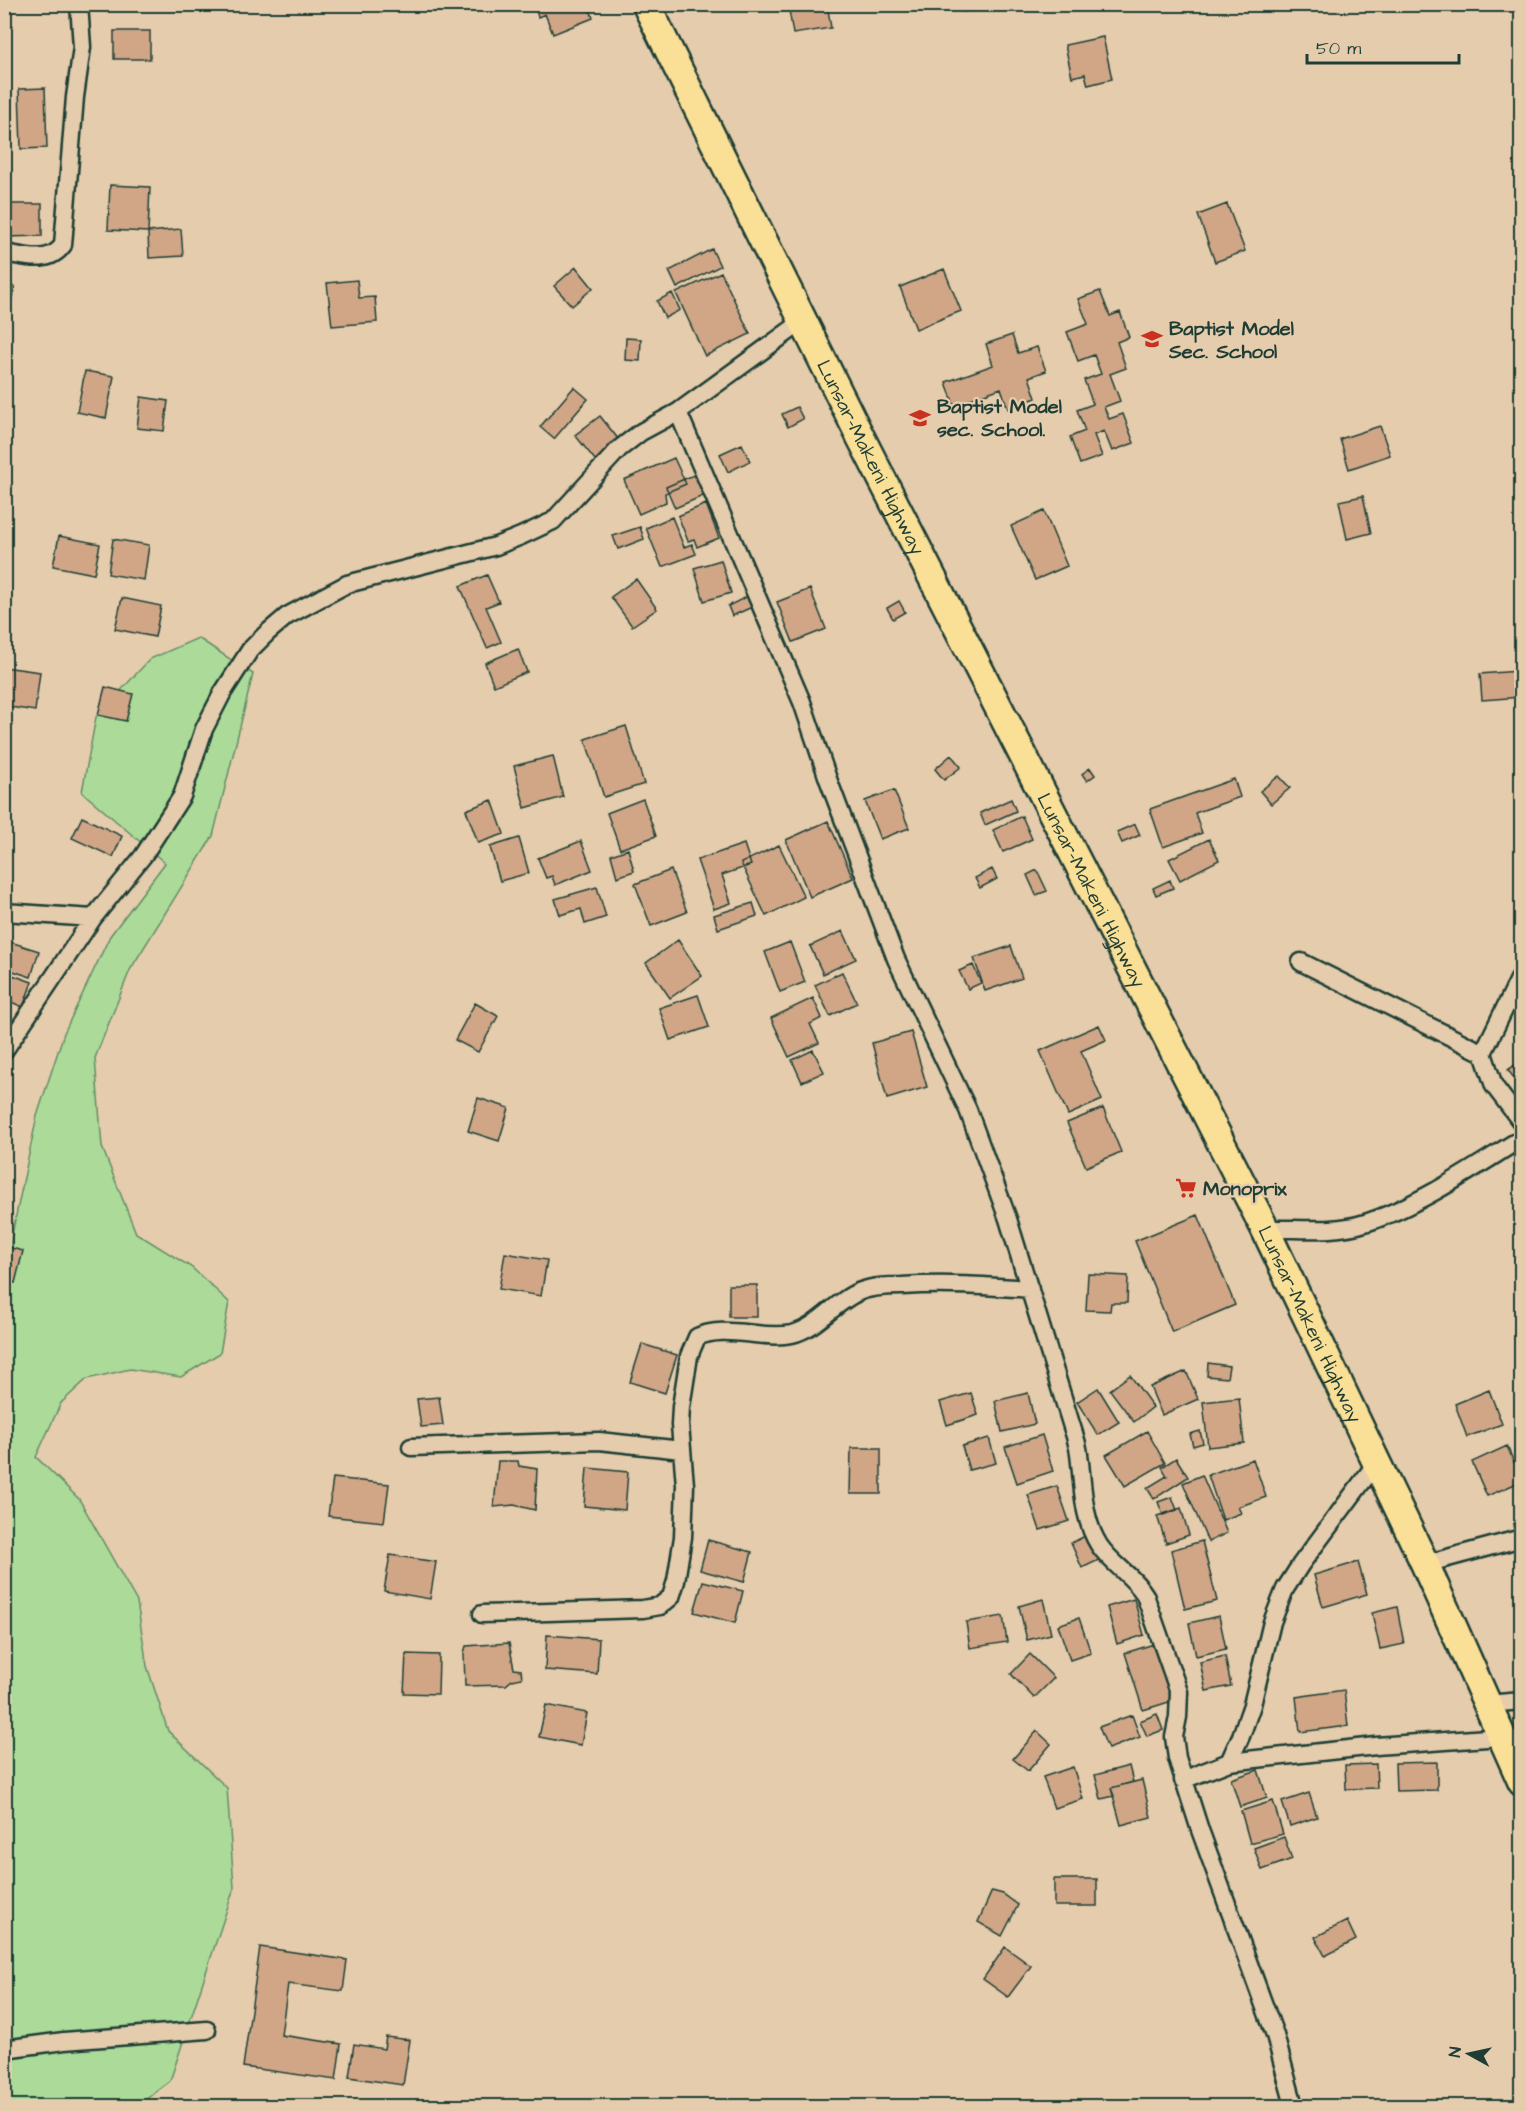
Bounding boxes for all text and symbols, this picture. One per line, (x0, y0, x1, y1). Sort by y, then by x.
scale bar (1307, 27, 1458, 65)
text: 50 m (1316, 36, 1361, 61)
place label: Baptist Model Sec. School (1168, 315, 1294, 366)
school or university icon: Baptist Model Sec. School (1140, 327, 1164, 351)
street label: Lunsar-Makeni Highway (809, 355, 931, 560)
place label: Baptist Model sec. School. (937, 393, 1062, 444)
school or university icon: Baptist Model sec. School. (908, 406, 932, 430)
street label: Lunsar-Makeni Highway (1030, 788, 1152, 993)
place label: Monoprix (1203, 1175, 1287, 1203)
supermarket icon: Monoprix (1174, 1176, 1198, 1200)
street label: Lunsar-Makeni Highway (1251, 1222, 1369, 1428)
north arrow (1439, 2024, 1499, 2084)
text: N (1444, 2046, 1467, 2059)

